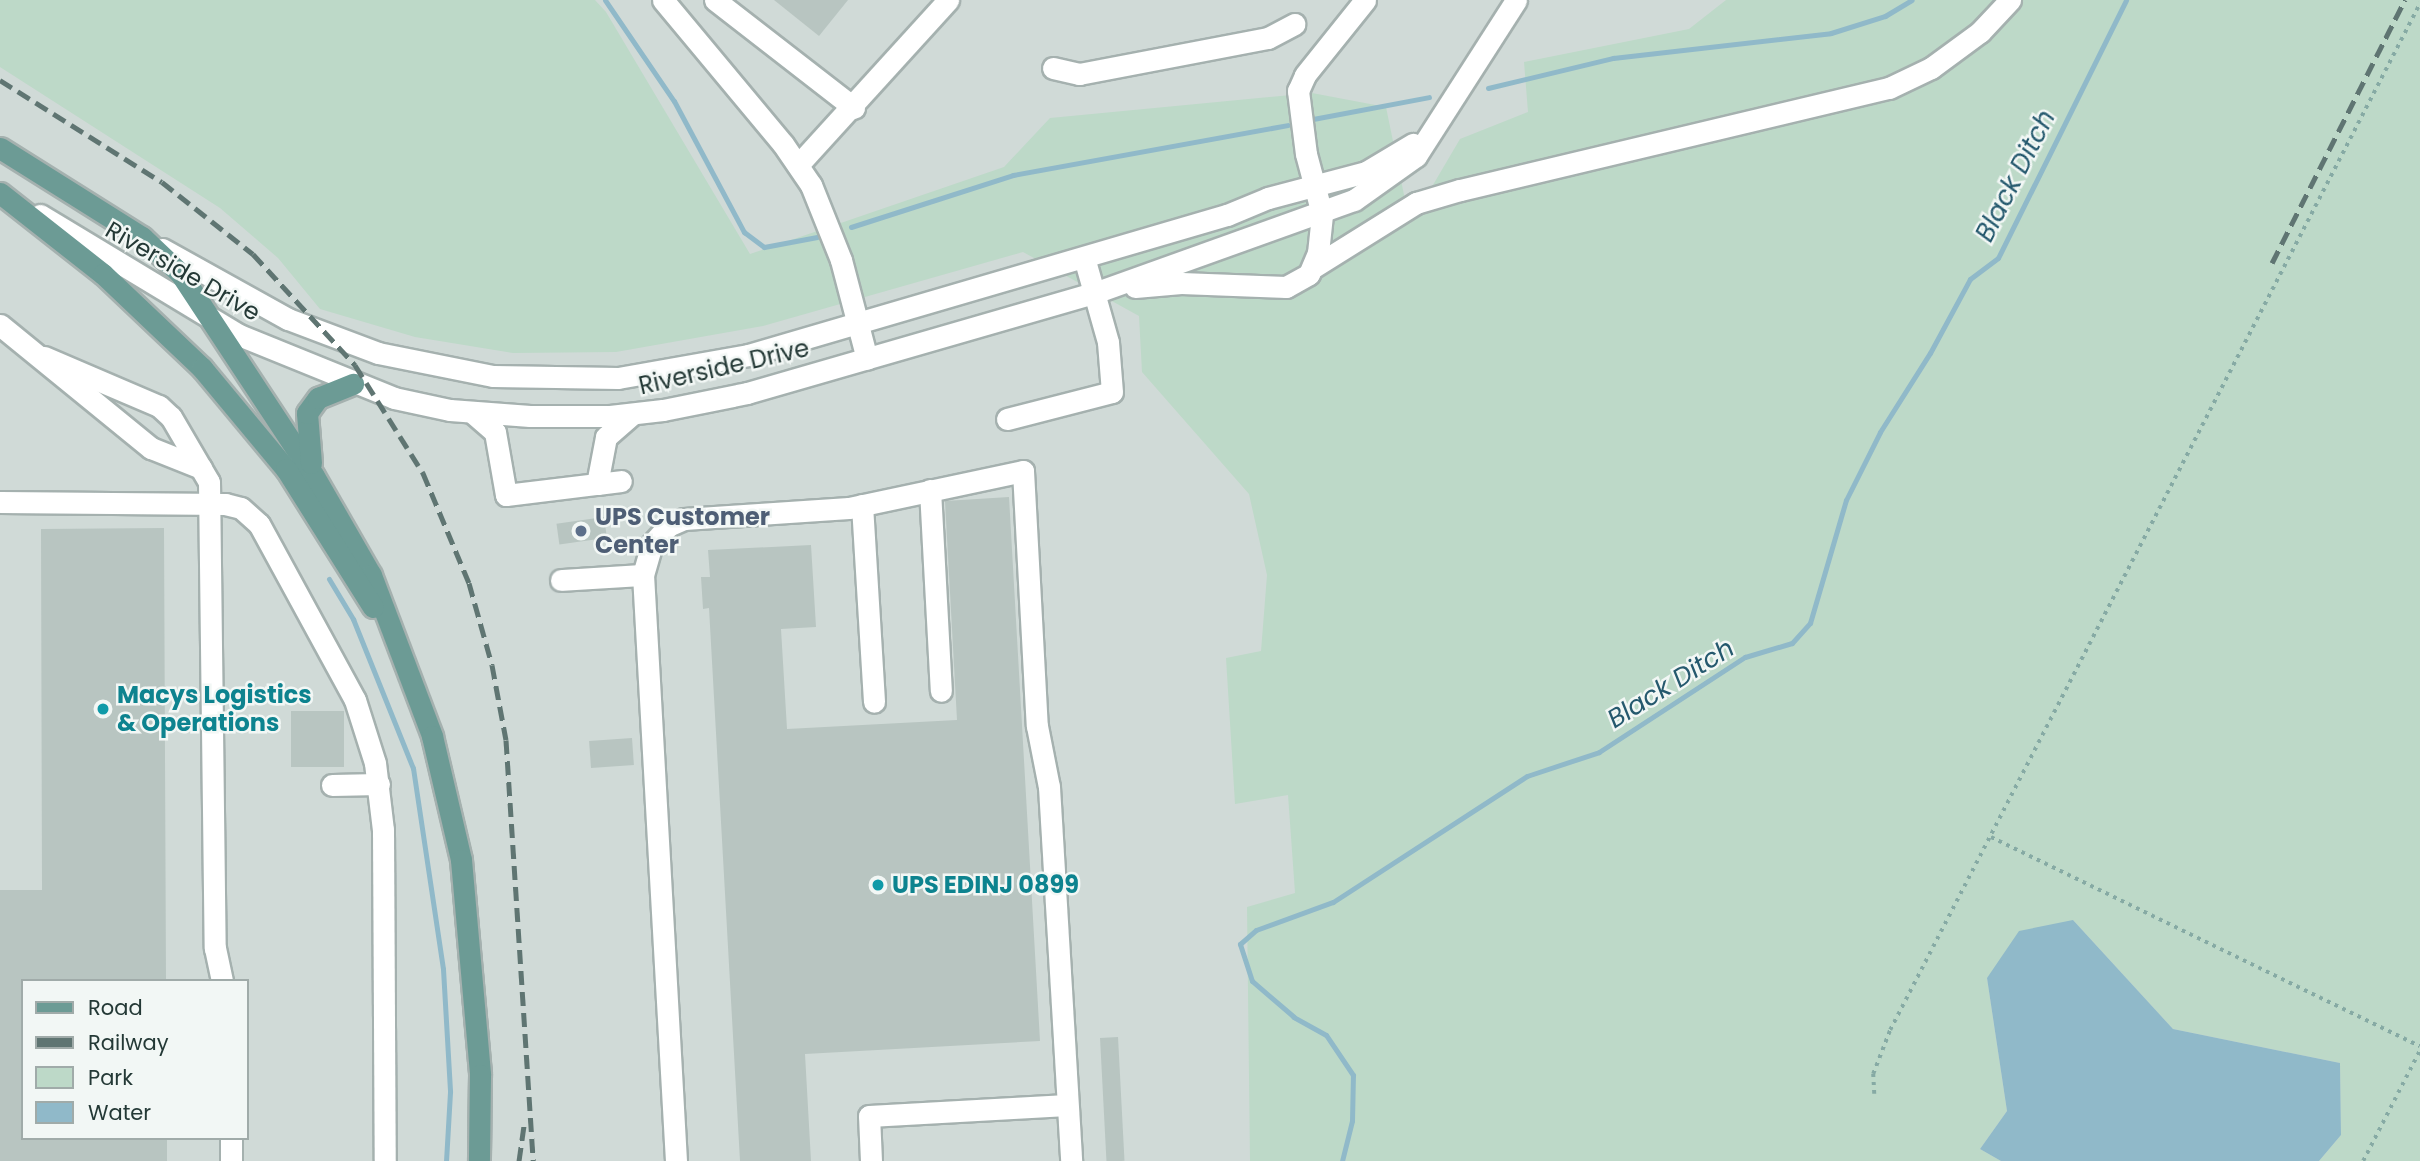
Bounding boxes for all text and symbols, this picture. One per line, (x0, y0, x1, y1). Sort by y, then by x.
water label: Black Ditch (1970, 105, 2062, 247)
street label: Riverside Drive (100, 215, 266, 327)
street label: Riverside Drive (636, 333, 812, 401)
place label: UPS Customer Center (595, 503, 770, 559)
marker: UPS Customer Center (573, 523, 589, 539)
water label: Black Ditch (1602, 633, 1740, 735)
place label: Macys Logistics & Operations (117, 681, 312, 737)
marker: Macys Logistics & Operations (95, 701, 111, 717)
place label: UPS EDINJ 0899 (892, 871, 1079, 899)
marker: UPS EDINJ 0899 (870, 877, 886, 893)
legend (21, 979, 248, 1140)
text: Road (88, 993, 143, 1022)
text: Railway (88, 1028, 169, 1057)
text: Park (88, 1063, 133, 1092)
text: Water (88, 1098, 151, 1127)

